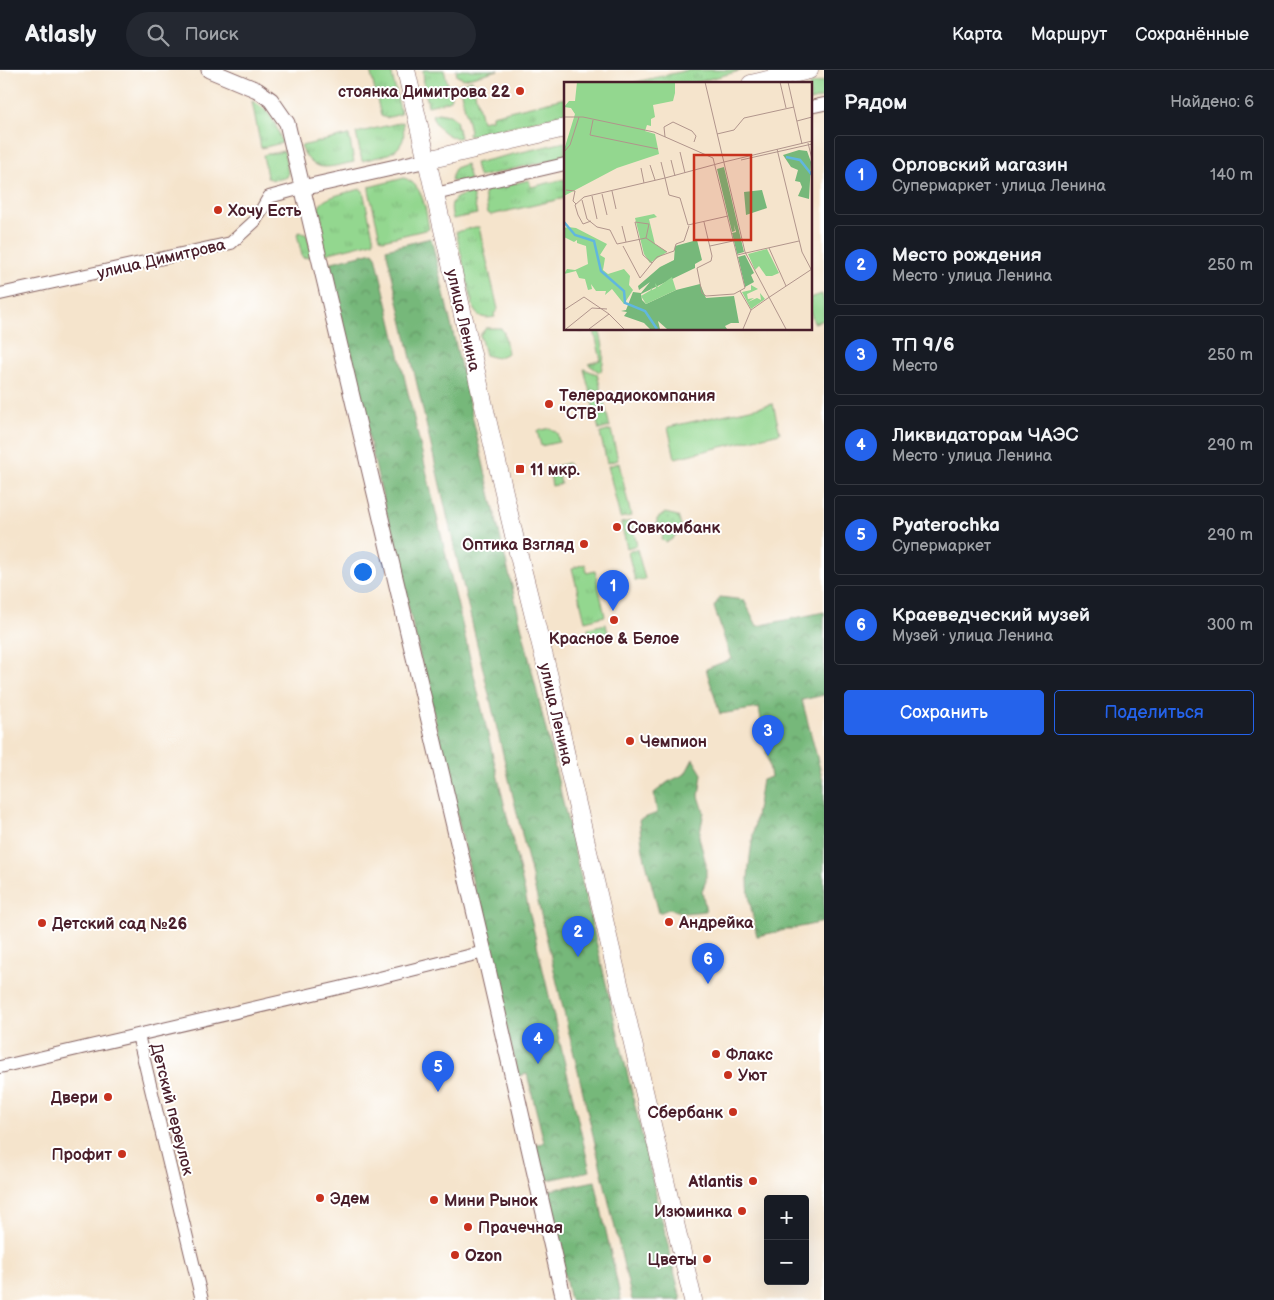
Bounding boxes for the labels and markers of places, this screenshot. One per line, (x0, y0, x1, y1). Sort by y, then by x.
place label: стоянка Димитрова 22 (338, 83, 510, 102)
marker: стоянка Димитрова 22 (514, 85, 526, 97)
place label: Хочу Есть (227, 202, 302, 221)
marker: Хочу Есть (212, 204, 224, 216)
place label: Телерадиокомпания "СТВ" (559, 387, 715, 424)
marker: Телерадиокомпания "СТВ" (543, 398, 555, 410)
place label: 11 мкр. (530, 461, 581, 480)
marker: 11 мкр. (514, 463, 526, 475)
place label: Совкомбанк (627, 519, 720, 538)
marker: Совкомбанк (611, 521, 623, 533)
place label: Оптика Взгляд (462, 536, 574, 555)
marker: Оптика Взгляд (578, 538, 590, 550)
pin: 1 (597, 570, 629, 611)
marker: Красное & Белое (608, 614, 620, 626)
place label: Красное & Белое (549, 630, 679, 649)
pin: 3 (752, 715, 784, 756)
place label: Чемпион (640, 733, 707, 752)
marker: Чемпион (624, 735, 636, 747)
place label: Андрейка (678, 914, 754, 933)
place label: Детский сад №26 (52, 915, 187, 934)
pin: 2 (562, 916, 594, 957)
marker: Андрейка (663, 916, 675, 928)
marker: Детский сад №26 (36, 917, 48, 929)
pin: 6 (692, 943, 724, 984)
pin: 4 (522, 1023, 554, 1064)
place label: Флакс (726, 1046, 773, 1065)
marker: Флакс (710, 1048, 722, 1060)
pin: 5 (422, 1051, 454, 1092)
place label: Уют (738, 1067, 768, 1086)
marker: Уют (722, 1069, 734, 1081)
place label: Двери (51, 1089, 98, 1108)
marker: Двери (102, 1091, 114, 1103)
place label: Сбербанк (648, 1104, 723, 1123)
marker: Сбербанк (727, 1106, 739, 1118)
place label: Профит (51, 1146, 112, 1165)
marker: Профит (116, 1148, 128, 1160)
place label: Atlantis (688, 1173, 743, 1192)
marker: Atlantis (747, 1175, 759, 1187)
place label: Эдем (330, 1190, 370, 1209)
marker: Эдем (314, 1192, 326, 1204)
place label: Мини Рынок (444, 1192, 538, 1211)
marker: Мини Рынок (428, 1194, 440, 1206)
place label: Изюминка (654, 1203, 733, 1222)
marker: Изюминка (736, 1205, 748, 1217)
place label: Прачечная (478, 1219, 563, 1238)
marker: Прачечная (462, 1221, 474, 1233)
place label: Ozon (465, 1247, 502, 1266)
marker: Ozon (449, 1249, 461, 1261)
place label: Цветы (647, 1251, 697, 1270)
marker: Цветы (701, 1253, 713, 1265)

